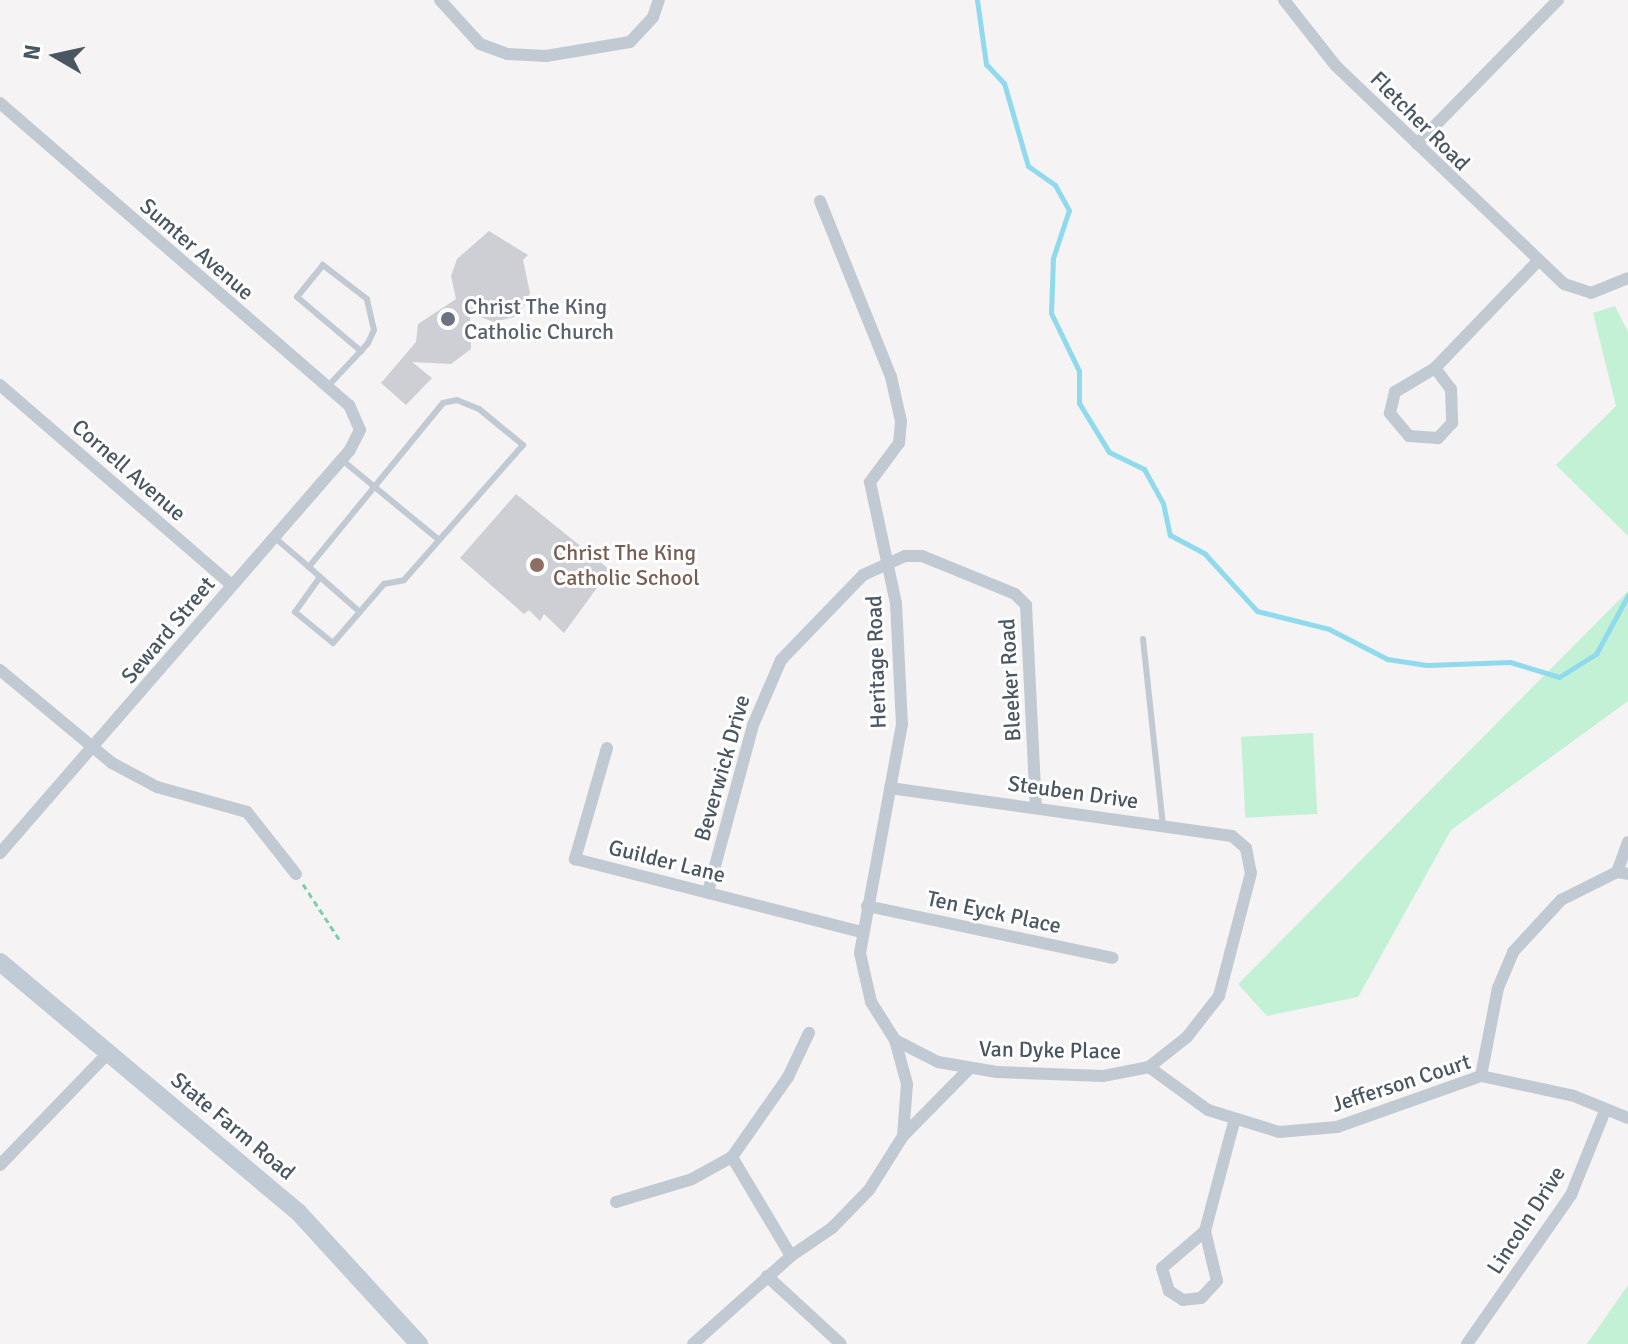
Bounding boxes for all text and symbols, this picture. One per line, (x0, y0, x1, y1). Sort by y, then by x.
north arrow (16, 16, 96, 96)
text: N (17, 42, 46, 62)
street label: Fletcher Road (1365, 66, 1475, 176)
street label: Sumter Avenue (135, 192, 259, 306)
place label: Christ The King Catholic Church (464, 293, 614, 344)
marker: Christ The King Catholic Church (439, 310, 457, 328)
street label: Cornell Avenue (67, 413, 191, 527)
place label: Christ The King Catholic School (553, 539, 700, 590)
marker: Christ The King Catholic School (528, 556, 546, 574)
street label: Seward Street (116, 571, 220, 689)
street label: Heritage Road (860, 595, 892, 729)
street label: Bleeker Road (994, 618, 1026, 742)
street label: Beverwick Drive (689, 692, 755, 844)
street label: Steuben Drive (1006, 770, 1140, 814)
street label: Guilder Lane (606, 834, 728, 888)
street label: Ten Eyck Place (924, 885, 1064, 939)
street label: Van Dyke Place (979, 1036, 1121, 1064)
street label: Jefferson Court (1328, 1048, 1474, 1118)
street label: State Farm Road (166, 1067, 300, 1185)
street label: Lincoln Drive (1481, 1161, 1571, 1279)

